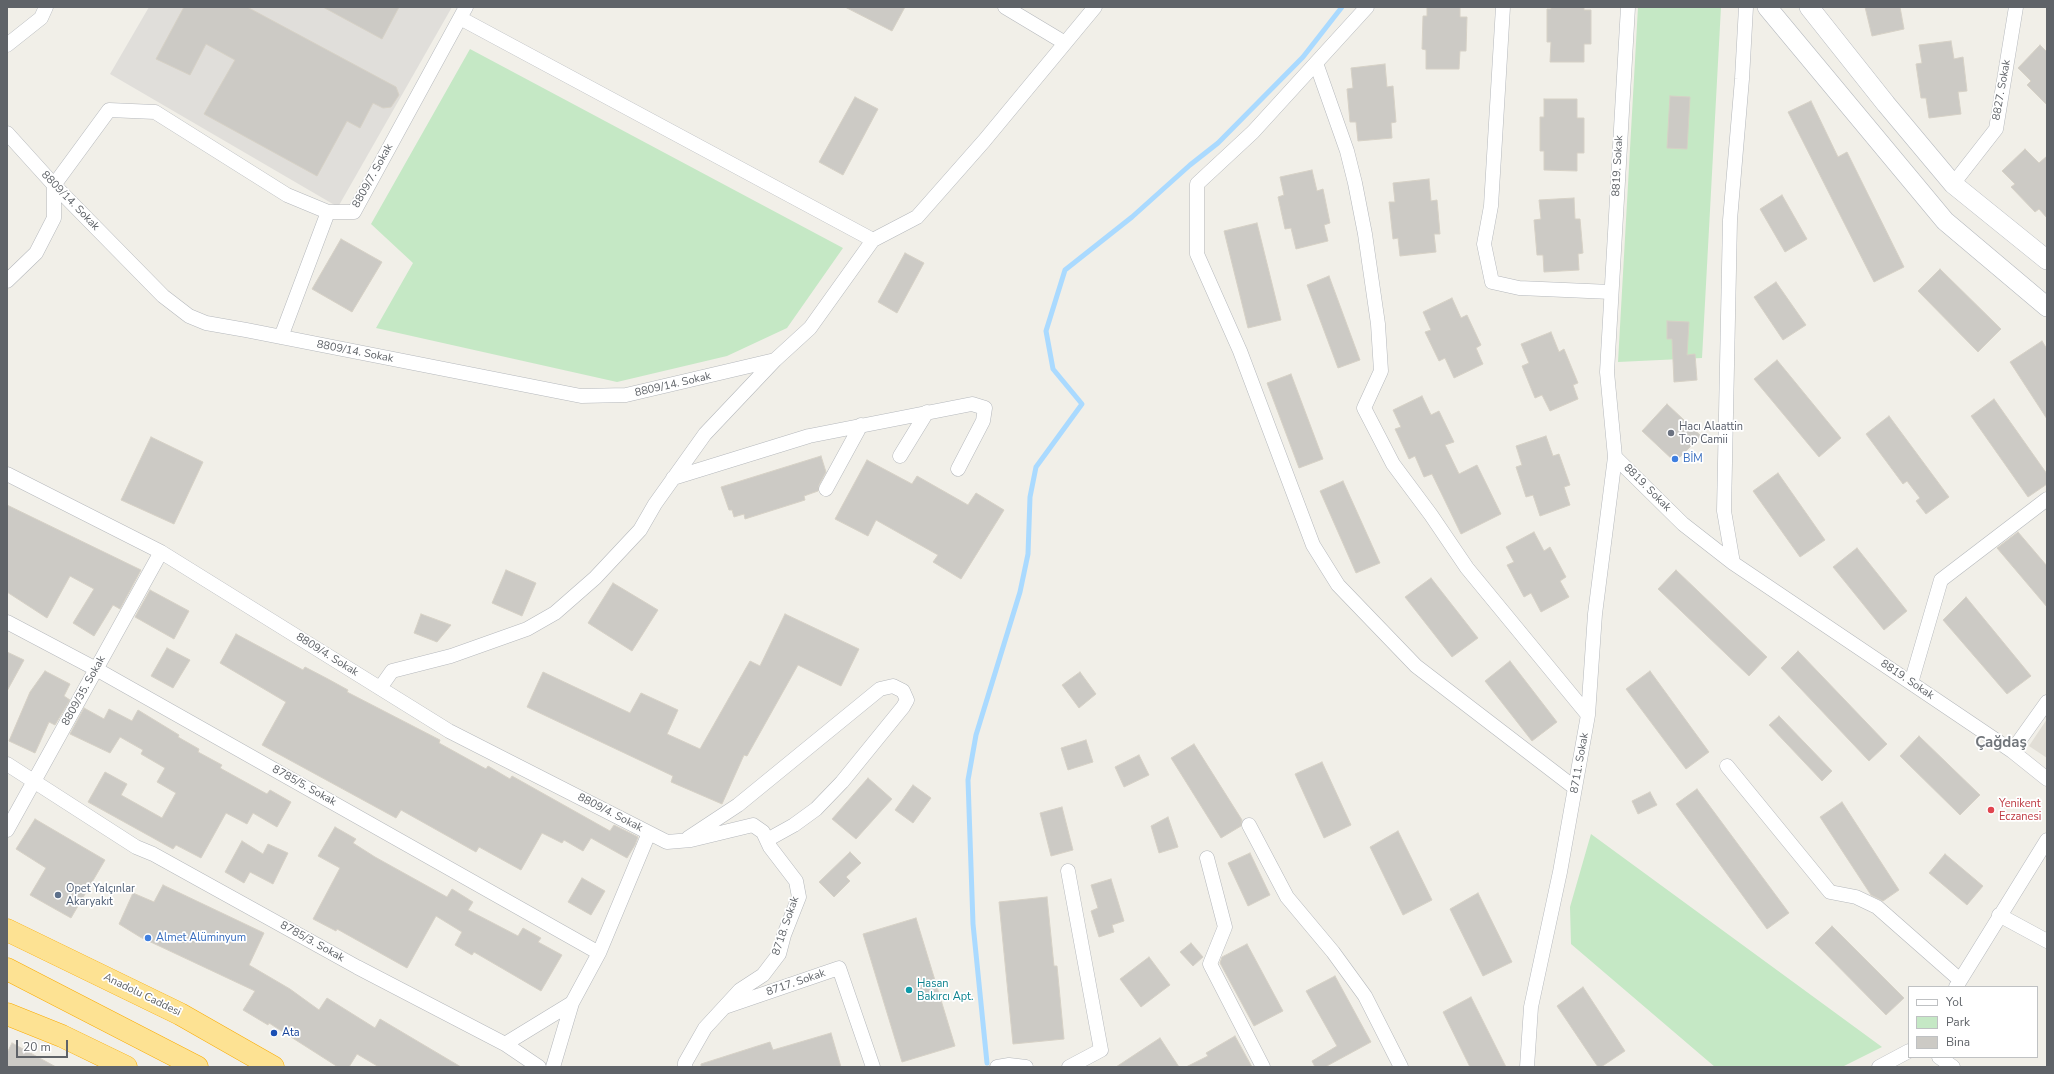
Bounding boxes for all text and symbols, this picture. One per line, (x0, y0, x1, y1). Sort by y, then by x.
street label: 8827. Sokak (1990, 59, 2014, 121)
street label: 8819. Sokak (1610, 135, 1626, 197)
street label: 8809/7. Sokak (350, 142, 396, 210)
street label: 8809/14. Sokak (38, 168, 102, 234)
street label: 8809/14. Sokak (316, 338, 394, 366)
street label: 8809/14. Sokak (634, 370, 712, 400)
place label: Hacı Alaattin Top Camii (1679, 420, 1743, 446)
marker: Hacı Alaattin Top Camii (1666, 428, 1676, 438)
place label: BİM (1683, 452, 1703, 466)
marker: BİM (1670, 454, 1680, 464)
street label: 8819. Sokak (1621, 462, 1673, 514)
street label: 8809/4. Sokak (293, 631, 361, 679)
street label: 8809/35. Sokak (59, 654, 109, 728)
street label: 8819. Sokak (1878, 657, 1936, 703)
street label: 8711. Sokak (1568, 732, 1592, 794)
district label: Çağdaş (1975, 734, 2027, 752)
street label: 8785/5. Sokak (270, 763, 338, 809)
street label: 8809/4. Sokak (575, 791, 645, 835)
place label: Yenikent Eczanesi (1999, 797, 2041, 823)
marker: Yenikent Eczanesi (1986, 805, 1996, 815)
place label: Opet Yalçınlar Akaryakıt (66, 882, 135, 908)
marker: Opet Yalçınlar Akaryakıt (53, 890, 63, 900)
street label: 8718. Sokak (770, 895, 802, 957)
street label: 8785/3. Sokak (278, 919, 346, 965)
place label: Almet Alüminyum (156, 931, 246, 945)
marker: Almet Alüminyum (143, 933, 153, 943)
street label: 8717. Sokak (765, 967, 827, 999)
street label: Anadolu Caddesi (101, 971, 183, 1019)
place label: Hasan Bakırcı Apt. (917, 977, 974, 1003)
marker: Hasan Bakırcı Apt. (904, 985, 914, 995)
legend (1908, 986, 2038, 1058)
text: Yol (1946, 994, 1962, 1010)
text: Park (1946, 1014, 1970, 1030)
place label: Ata (282, 1026, 300, 1040)
marker: Ata (269, 1028, 279, 1038)
scale bar (18, 1032, 70, 1058)
text: Bina (1946, 1034, 1970, 1050)
text: 20 m (23, 1039, 51, 1055)

